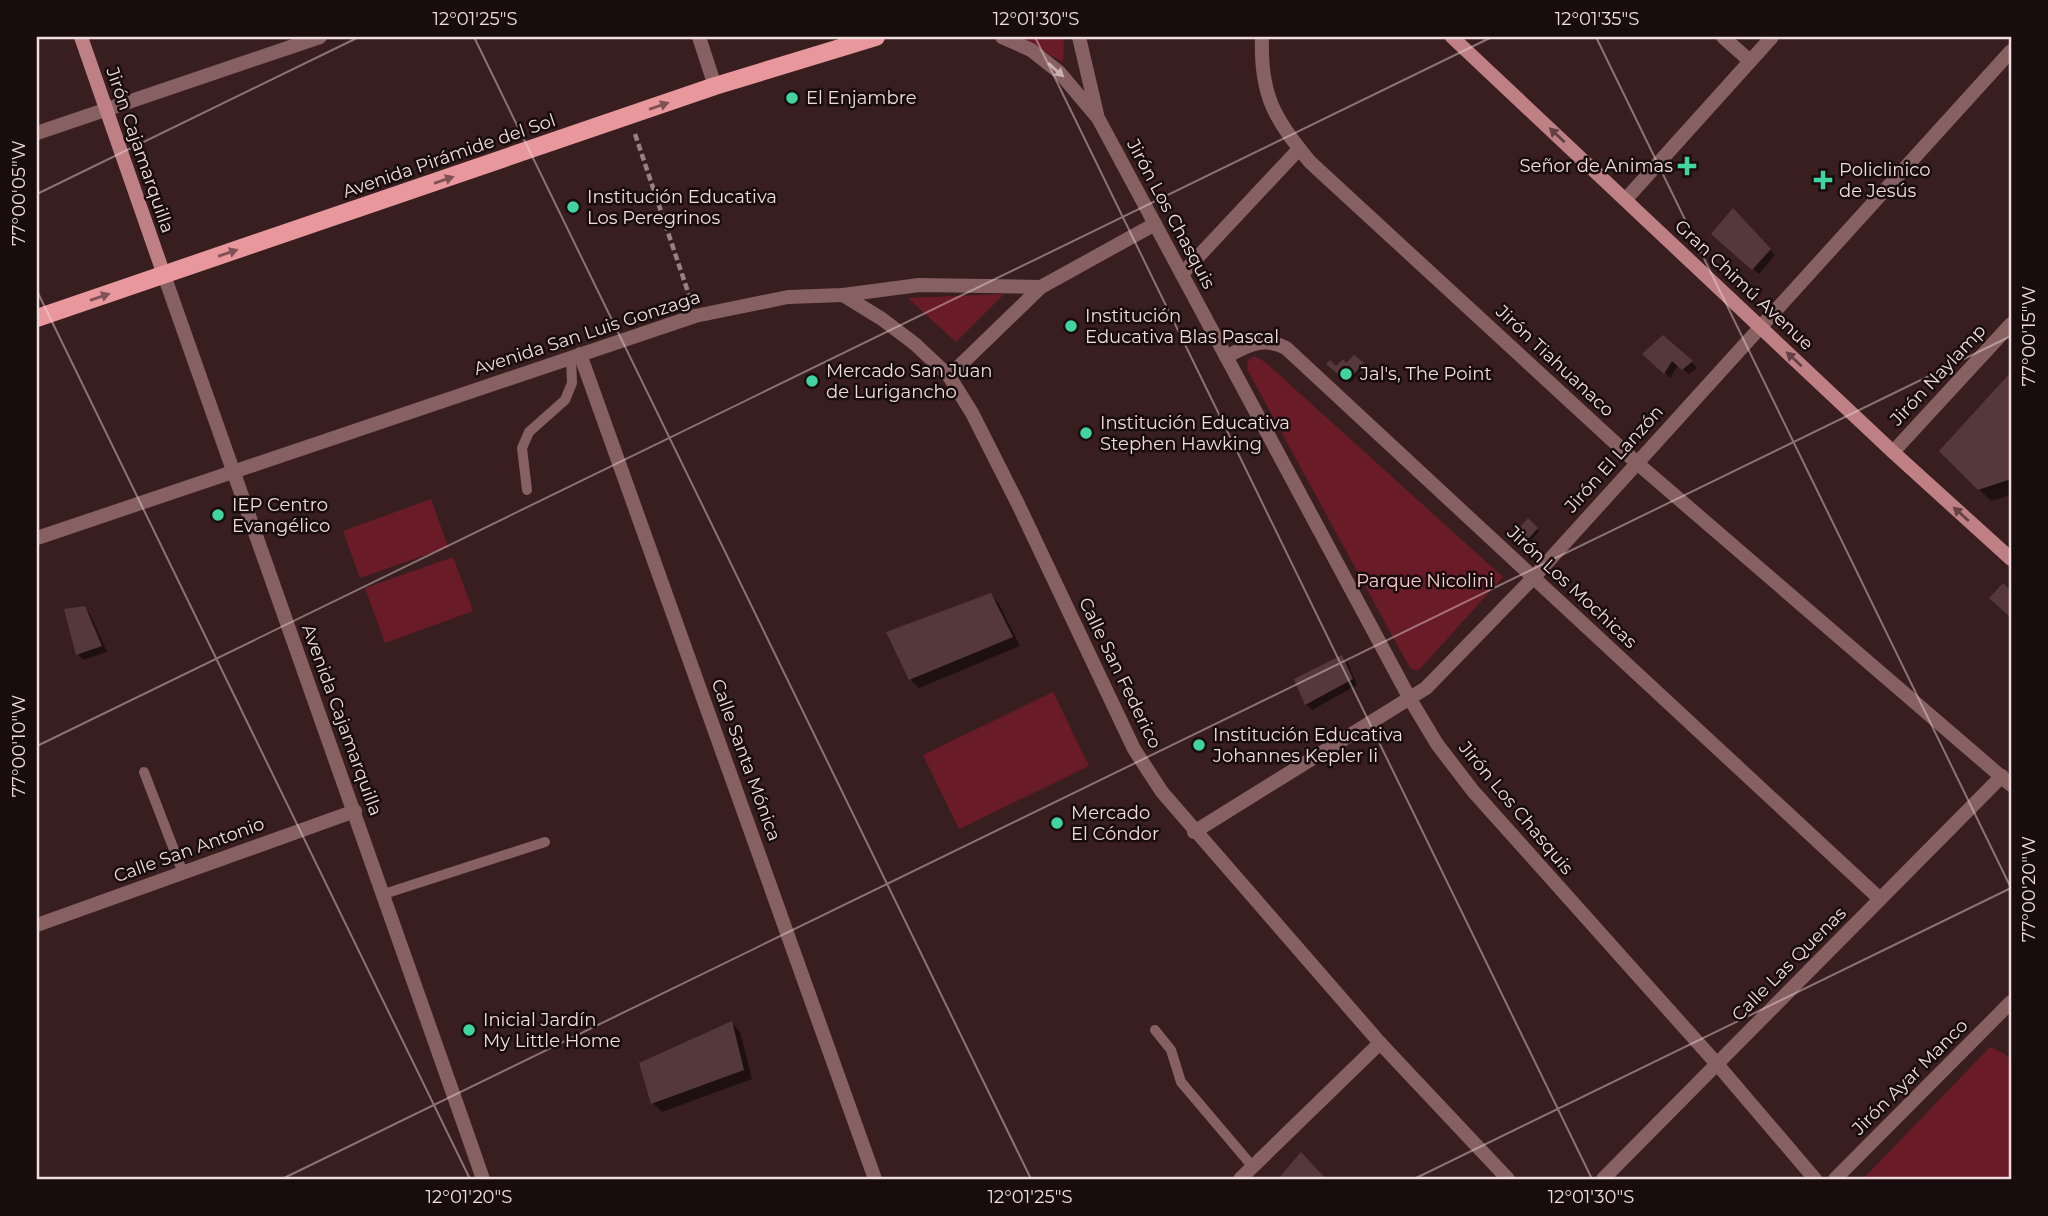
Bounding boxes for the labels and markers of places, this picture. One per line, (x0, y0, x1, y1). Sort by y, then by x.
place label: El Enjambre (806, 87, 917, 109)
marker: El Enjambre (784, 90, 800, 106)
place label: Señor de Animas (1519, 155, 1673, 177)
marker: Señor de Animas (1679, 158, 1695, 174)
place label: Policlinico de Jesús (1839, 159, 1931, 202)
marker: Policlinico de Jesús (1813, 170, 1833, 190)
place label: Institución Educativa Los Peregrinos (587, 186, 777, 229)
marker: Institución Educativa Los Peregrinos (565, 199, 581, 215)
place label: Institución Educativa Blas Pascal (1085, 305, 1279, 348)
marker: Institución Educativa Blas Pascal (1063, 318, 1079, 334)
place label: Mercado San Juan de Lurigancho (826, 360, 993, 403)
place label: Jal's, The Point (1359, 363, 1492, 385)
marker: Jal's, The Point (1338, 366, 1354, 382)
marker: Mercado San Juan de Lurigancho (804, 373, 820, 389)
place label: Institución Educativa Stephen Hawking (1100, 412, 1290, 455)
marker: Institución Educativa Stephen Hawking (1078, 425, 1094, 441)
place label: IEP Centro Evangélico (232, 494, 330, 537)
marker: IEP Centro Evangélico (210, 507, 226, 523)
place label: Institución Educativa Johannes Kepler Ii (1212, 724, 1403, 767)
marker: Institución Educativa Johannes Kepler Ii (1191, 737, 1207, 753)
place label: Mercado El Cóndor (1071, 802, 1159, 845)
marker: Mercado El Cóndor (1049, 815, 1065, 831)
place label: Inicial Jardín My Little Home (483, 1009, 621, 1052)
marker: Inicial Jardín My Little Home (461, 1022, 477, 1038)

